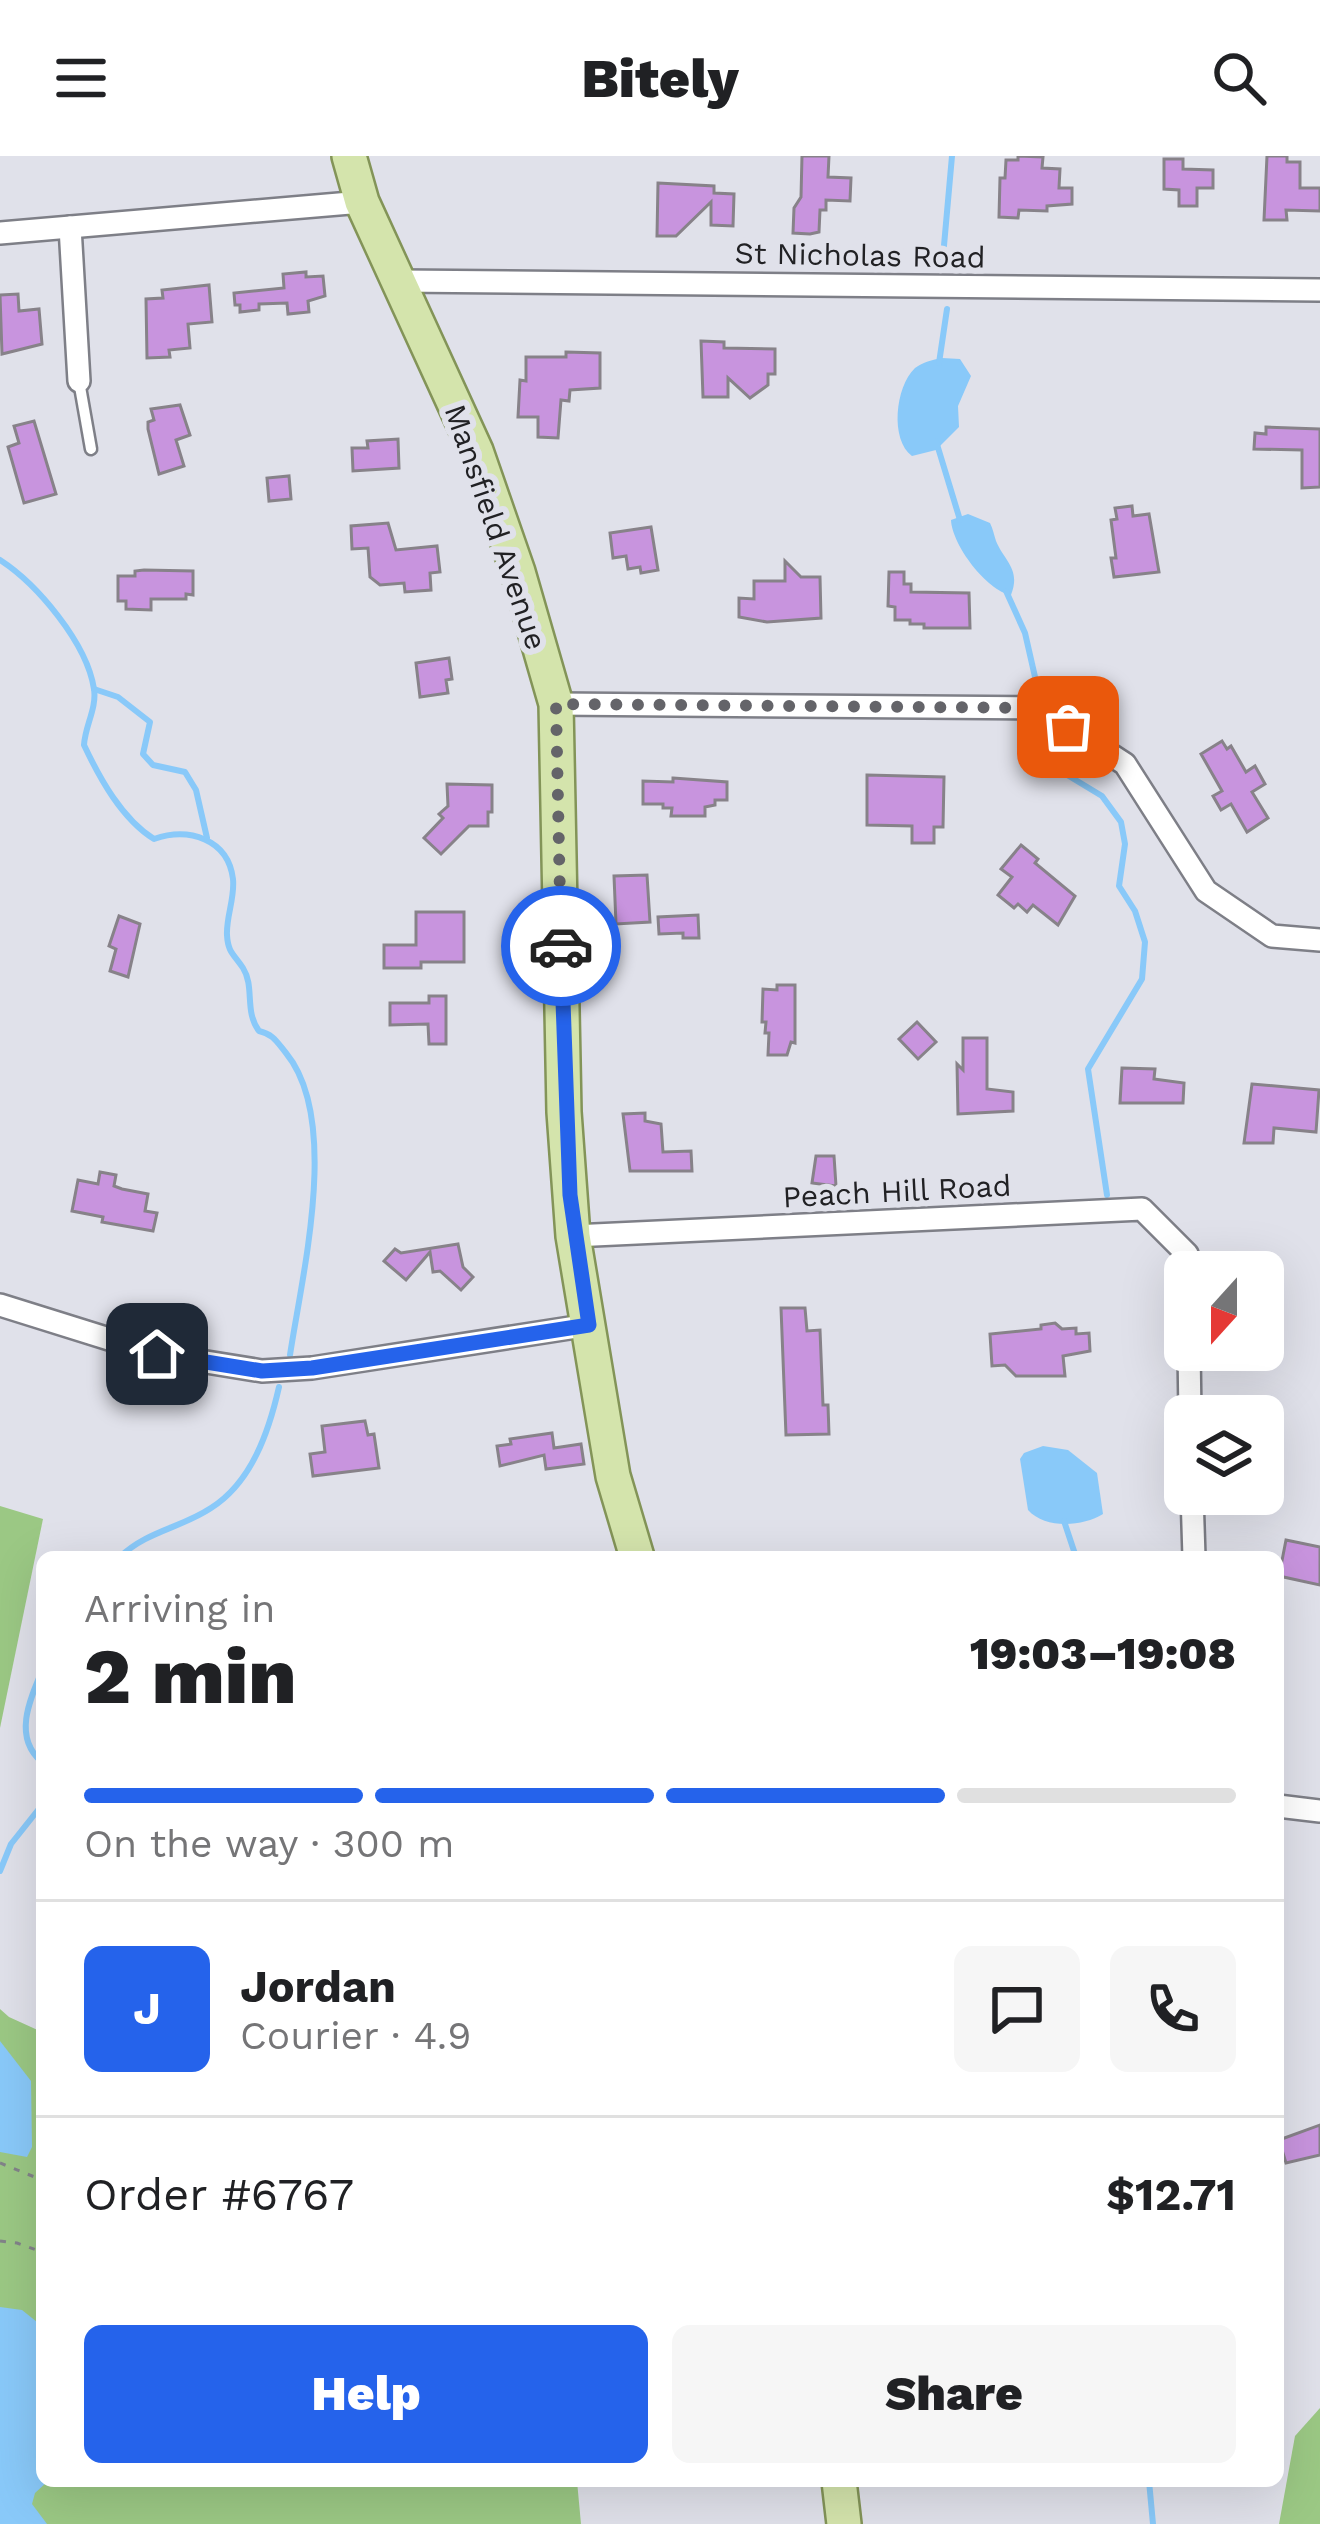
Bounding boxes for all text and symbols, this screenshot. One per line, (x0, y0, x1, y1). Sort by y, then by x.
icon: menu (48, 45, 114, 111)
icon: search (1206, 45, 1272, 111)
text: Bitely (581, 47, 739, 110)
street label: St Nicholas Road (734, 235, 986, 275)
street label: Mansfield Avenue (438, 400, 554, 654)
pin (1017, 676, 1119, 778)
icon: bag (1035, 694, 1101, 760)
courier (501, 886, 621, 1006)
icon: car (528, 913, 594, 979)
street label: Peach Hill Road (782, 1168, 1012, 1214)
north arrow (1164, 1251, 1284, 1371)
map controls (1164, 1251, 1284, 1515)
pin (106, 1303, 208, 1405)
icon: home (124, 1321, 190, 1387)
button: layers (1164, 1395, 1284, 1515)
text: Arriving in (84, 1586, 275, 1631)
text: 19:03–19:08 (970, 1627, 1236, 1680)
text: 2 min (84, 1630, 297, 1722)
text: On the way · 300 m (84, 1821, 454, 1866)
button: chat (954, 1946, 1080, 2072)
button: phone (1110, 1946, 1236, 2072)
text: Jordan (240, 1960, 396, 2013)
text: J (133, 1982, 161, 2035)
text: Courier · 4.9 (240, 2013, 471, 2058)
text: Order #6767 (84, 2168, 354, 2221)
text: $12.71 (1106, 2168, 1236, 2221)
button: Help (84, 2325, 648, 2463)
button: Share (672, 2325, 1236, 2463)

